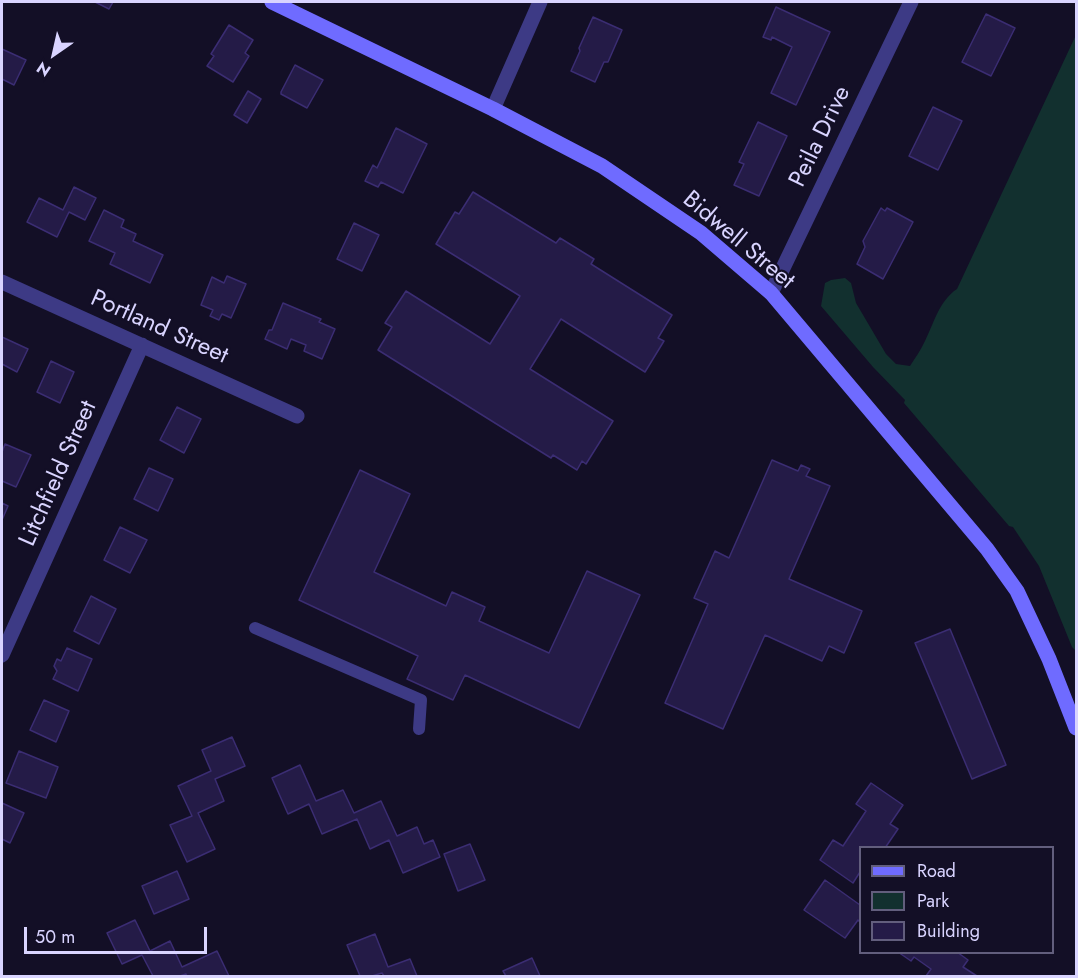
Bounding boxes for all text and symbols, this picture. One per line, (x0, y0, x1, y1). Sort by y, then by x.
north arrow (24, 24, 84, 84)
text: N (32, 56, 55, 82)
street label: Peila Drive (784, 82, 858, 192)
street label: Bidwell Street (676, 186, 800, 296)
street label: Portland Street (86, 285, 232, 371)
street label: Litchfield Street (14, 397, 104, 551)
legend (859, 846, 1054, 954)
text: Road (917, 858, 956, 884)
text: Park (917, 888, 949, 914)
scale bar (27, 915, 210, 953)
text: Building (917, 918, 980, 944)
text: 50 m (35, 924, 75, 950)

